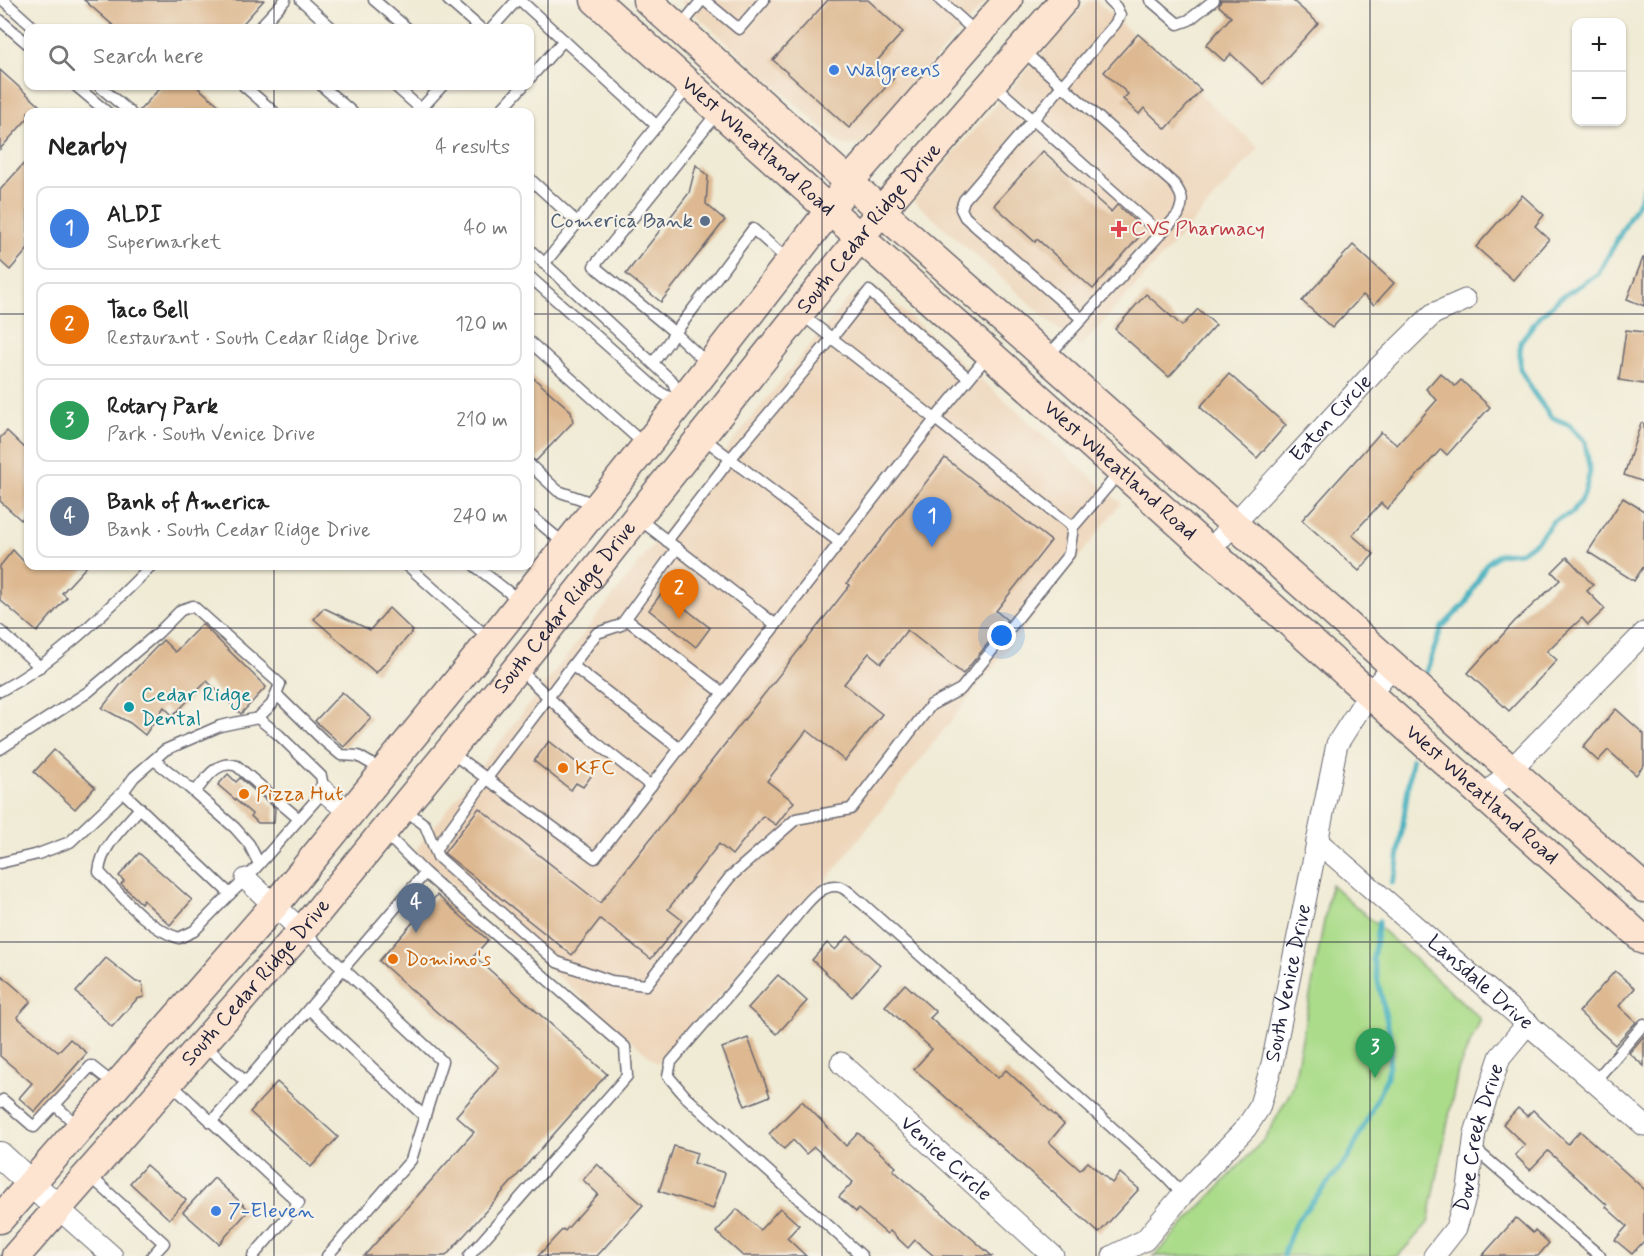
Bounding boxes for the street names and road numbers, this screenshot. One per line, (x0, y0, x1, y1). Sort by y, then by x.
street label: West Wheatland Road (675, 70, 841, 222)
street label: South Cedar Ridge Drive (790, 137, 948, 320)
street label: Eaton Circle (1284, 369, 1379, 469)
street label: West Wheatland Road (1037, 394, 1203, 547)
street label: South Cedar Ridge Drive (487, 515, 643, 700)
street label: West Wheatland Road (1399, 719, 1565, 871)
street label: South Cedar Ridge Drive (175, 892, 337, 1072)
street label: South Venice Drive (1259, 901, 1318, 1065)
street label: Lansdale Drive (1421, 929, 1539, 1037)
street label: Dove Creek Drive (1448, 1060, 1511, 1215)
street label: Venice Circle (894, 1109, 998, 1208)

